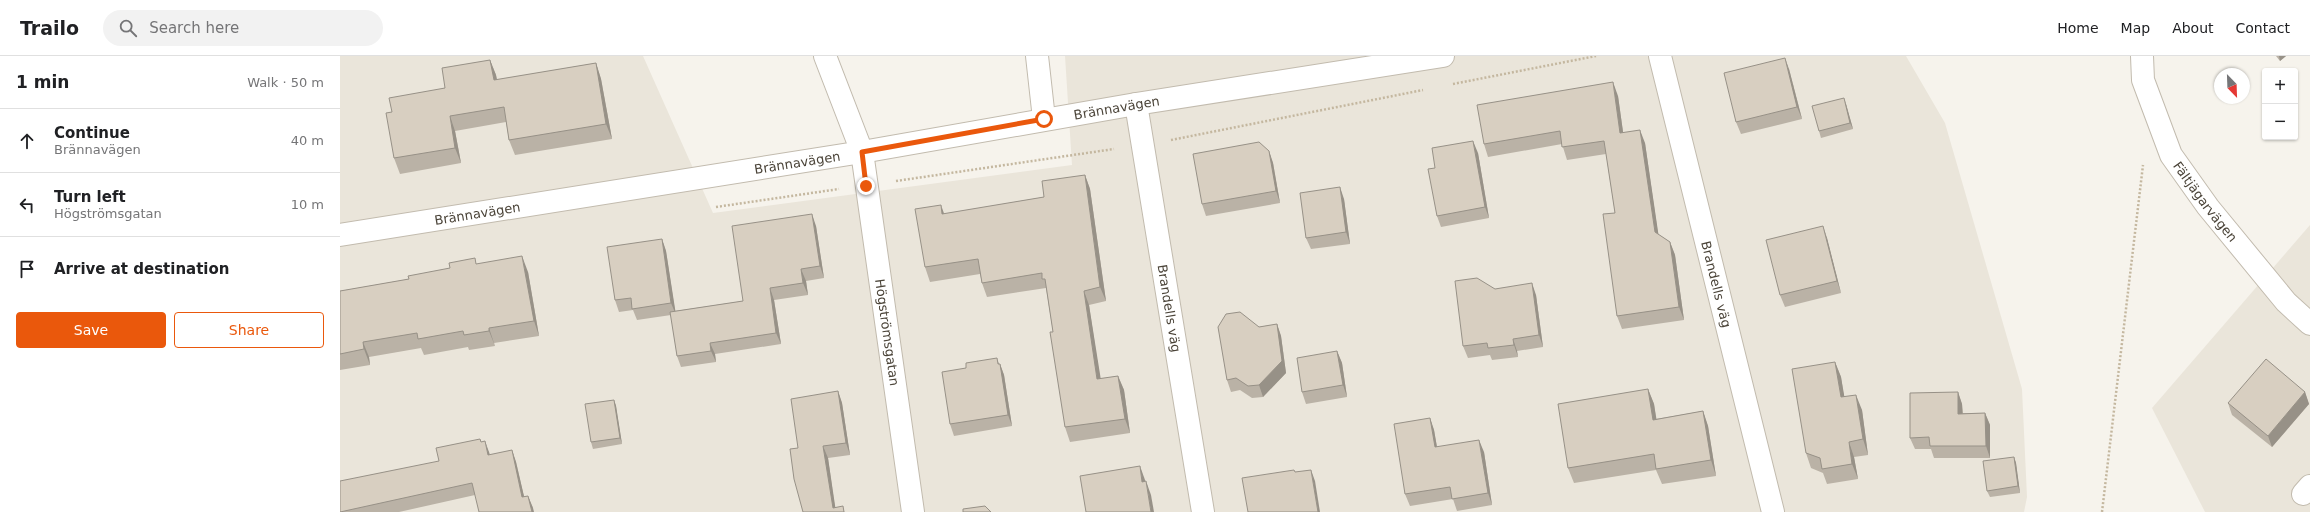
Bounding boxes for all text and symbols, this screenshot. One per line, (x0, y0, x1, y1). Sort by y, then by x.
search box (103, 10, 383, 46)
text: Trailo (20, 17, 79, 39)
icon: search (117, 17, 139, 39)
text: Search here (149, 19, 239, 37)
text: Home (2057, 20, 2099, 36)
text: Map (2121, 20, 2150, 36)
text: About (2172, 20, 2214, 36)
text: Contact (2236, 20, 2290, 36)
north arrow (2214, 68, 2250, 104)
map controls (2262, 68, 2298, 140)
button: + (2262, 68, 2298, 104)
text: 1 min (16, 72, 69, 92)
text: Walk · 50 m (247, 75, 324, 90)
street label: Brännavägen (1073, 93, 1161, 123)
button: − (2262, 104, 2298, 140)
route start (1035, 110, 1053, 128)
text: Continue (54, 124, 130, 142)
icon: ahead (16, 130, 38, 152)
text: 40 m (291, 133, 324, 148)
text: Brännavägen (54, 142, 141, 157)
street label: Brännavägen (753, 149, 841, 177)
street label: Fältjägarvägen (2170, 159, 2240, 245)
route end (857, 177, 875, 195)
text: Turn left (54, 188, 126, 206)
icon: left (16, 194, 38, 216)
text: 10 m (291, 197, 324, 212)
street label: Brännavägen (433, 199, 521, 228)
text: Högströmsgatan (54, 206, 162, 221)
street label: Brandells väg (1698, 239, 1734, 329)
icon: arrive (16, 258, 38, 280)
text: Arrive at destination (54, 260, 229, 278)
street label: Brandells väg (1154, 263, 1184, 353)
street label: Högströmsgatan (872, 278, 902, 387)
button: Save (16, 312, 166, 348)
button: Share (174, 312, 324, 348)

